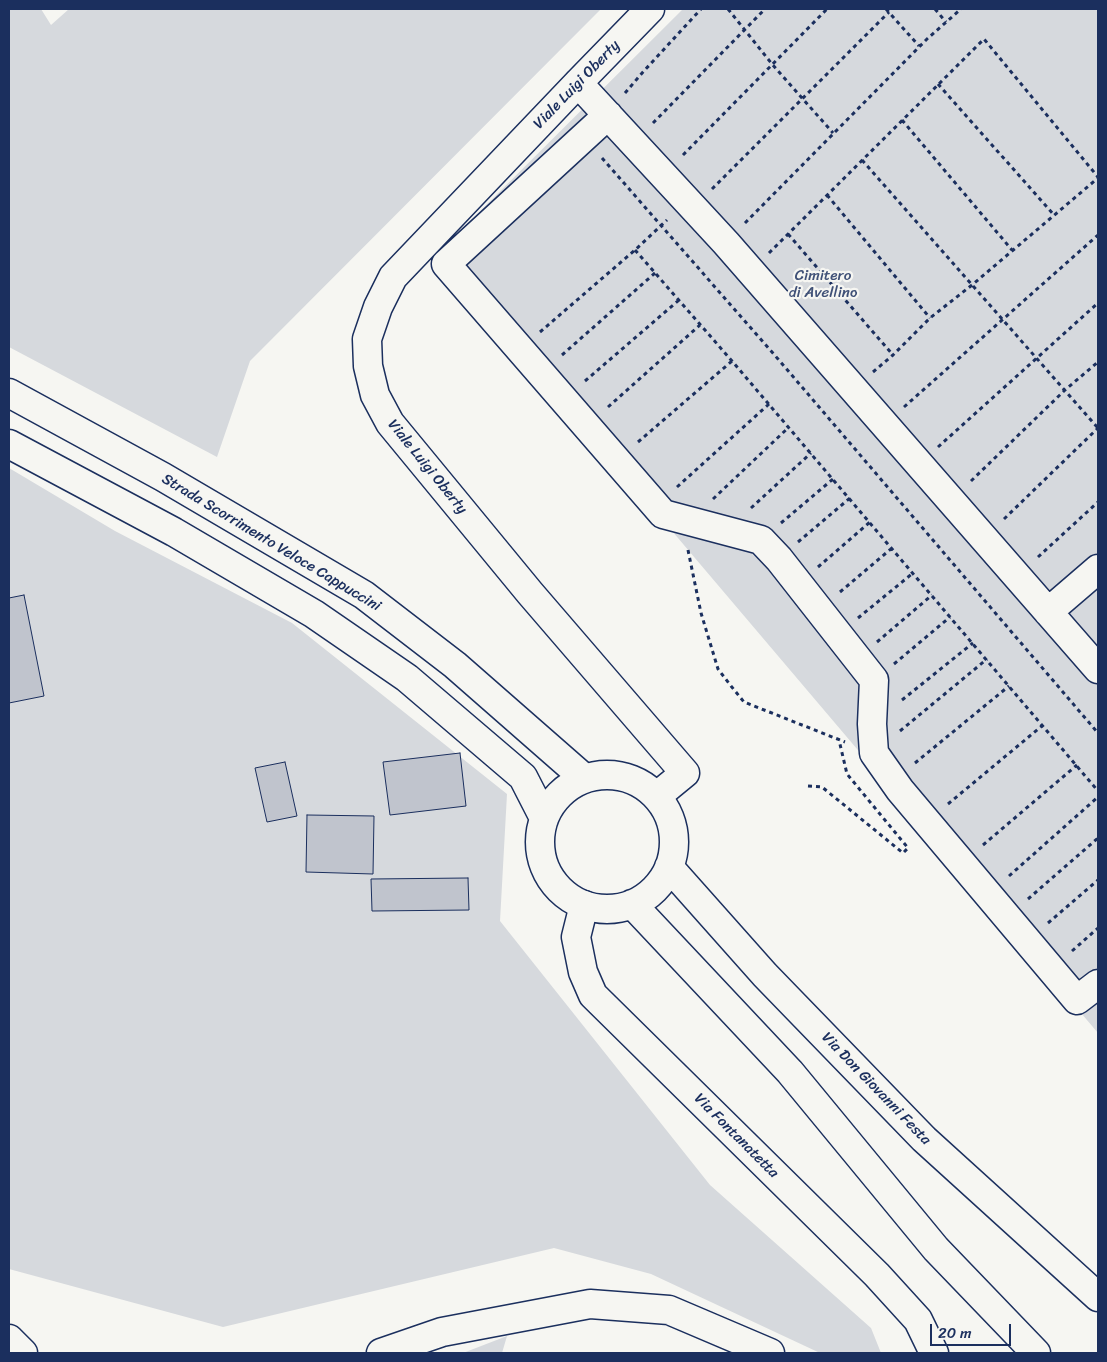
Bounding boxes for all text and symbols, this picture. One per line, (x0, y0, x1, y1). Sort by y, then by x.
street label: Viale Luigi Oberty (530, 37, 624, 133)
park label: Cimitero di Avellino (789, 267, 857, 302)
street label: Viale Luigi Oberty (383, 416, 471, 518)
street label: Strada Scorrimento Veloce Cappuccini (158, 470, 384, 616)
street label: Via Don Giovanni Festa (817, 1029, 935, 1149)
street label: Via Fontanatetta (690, 1090, 782, 1182)
scale bar (932, 1314, 1013, 1346)
text: 20 m (938, 1320, 972, 1346)

